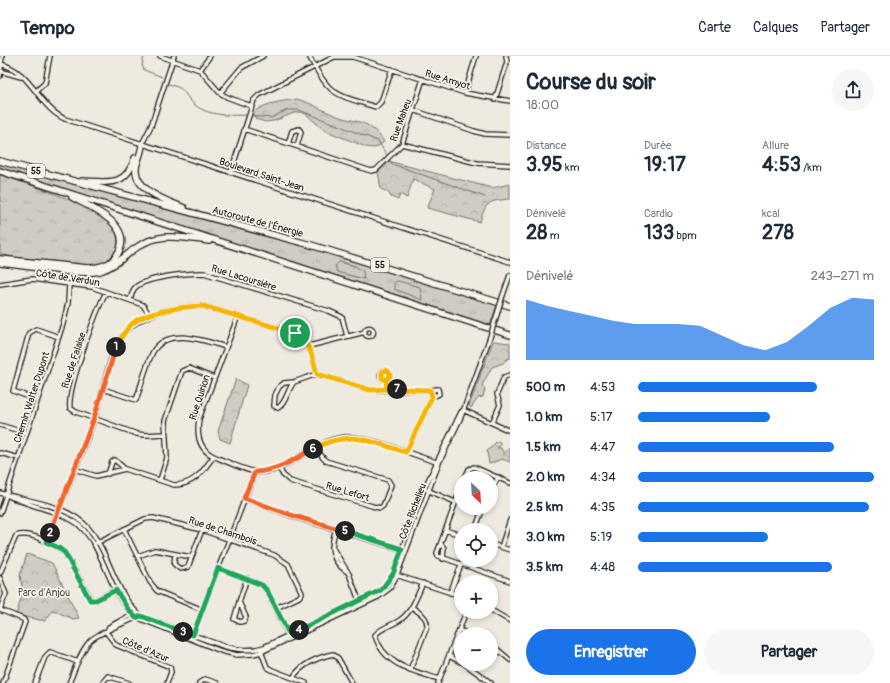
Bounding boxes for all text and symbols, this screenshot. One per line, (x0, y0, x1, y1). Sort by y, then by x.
text: Tempo (20, 16, 75, 40)
text: Carte (698, 19, 731, 36)
text: Calques (753, 19, 798, 36)
text: Partager (820, 19, 870, 36)
street label: Rue Amyot (424, 67, 473, 93)
text: Course du soir (526, 68, 656, 96)
button: share (832, 69, 874, 111)
street label: Rue Maheu (388, 97, 414, 143)
text: 18:00 (526, 97, 559, 113)
text: Distance (526, 139, 566, 152)
text: Durée (644, 139, 671, 152)
text: Allure (762, 139, 789, 152)
text: 3.95 (526, 152, 563, 177)
text: 19:17 (644, 152, 686, 177)
text: 4:53 (762, 152, 801, 177)
street label: Boulevard Saint-Jean (218, 156, 306, 194)
text: km (563, 161, 579, 174)
text: /km (801, 161, 822, 174)
road number: 55 (27, 164, 45, 178)
street label: Autoroute de l'Énergie (211, 203, 305, 240)
text: Dénivelé (526, 207, 566, 220)
text: Cardio (644, 207, 673, 220)
text: kcal (762, 207, 780, 220)
text: 28 (526, 220, 547, 245)
text: 133 (644, 220, 674, 245)
text: 278 (762, 220, 794, 245)
text: m (547, 229, 559, 242)
text: bpm (674, 229, 697, 242)
road number: 55 (371, 258, 389, 272)
street label: Rue Lacoursière (210, 262, 278, 294)
street label: Côte de Verdun (35, 267, 101, 289)
text: Dénivelé (526, 268, 573, 284)
text: 243–271 m (811, 268, 874, 284)
pin (278, 316, 312, 350)
icon: arrive (284, 322, 306, 344)
street label: Rue de Falaise (59, 331, 89, 390)
pin: 1 (106, 337, 126, 357)
text: 1 (114, 340, 118, 353)
street label: Chemin Walter Dupont (12, 349, 53, 444)
street label: Rue Quirion (187, 373, 213, 422)
pin: 7 (387, 379, 407, 399)
text: 500 m (526, 379, 565, 395)
text: 4:53 (590, 379, 615, 395)
text: 7 (394, 382, 400, 395)
text: 1.0 km (526, 409, 563, 425)
text: 5:17 (590, 409, 612, 425)
pin: 6 (303, 439, 323, 459)
text: 1.5 km (526, 439, 561, 455)
text: 4:47 (590, 439, 615, 455)
text: 6 (310, 442, 316, 455)
text: 2.0 km (526, 469, 565, 485)
text: 4:34 (590, 469, 616, 485)
north arrow (454, 471, 498, 515)
map controls (454, 471, 498, 671)
street label: Rue Lefort (324, 480, 372, 505)
street label: Côte Richelieu (397, 482, 429, 541)
text: 2.5 km (526, 499, 563, 515)
text: 4:35 (590, 499, 615, 515)
street label: Rue de Chambois (187, 514, 259, 548)
pin: 5 (335, 521, 355, 541)
pin: 2 (40, 523, 60, 543)
button: locate (454, 523, 498, 567)
text: 5 (342, 524, 348, 537)
text: 2 (47, 526, 53, 539)
text: 3.0 km (526, 529, 565, 545)
text: 5:19 (590, 529, 612, 545)
text: 3.5 km (526, 559, 563, 575)
text: 4:48 (590, 559, 615, 575)
button: + (454, 575, 498, 619)
park label: Parc d'Anjou (18, 587, 70, 599)
pin: 4 (289, 620, 309, 640)
pin: 3 (173, 622, 193, 642)
text: 4 (296, 623, 302, 636)
text: 3 (180, 625, 186, 638)
button: − (454, 627, 498, 671)
button: Enregistrer (526, 629, 696, 675)
button: Partager (704, 629, 874, 675)
street label: Côte d'Azur (120, 635, 171, 665)

